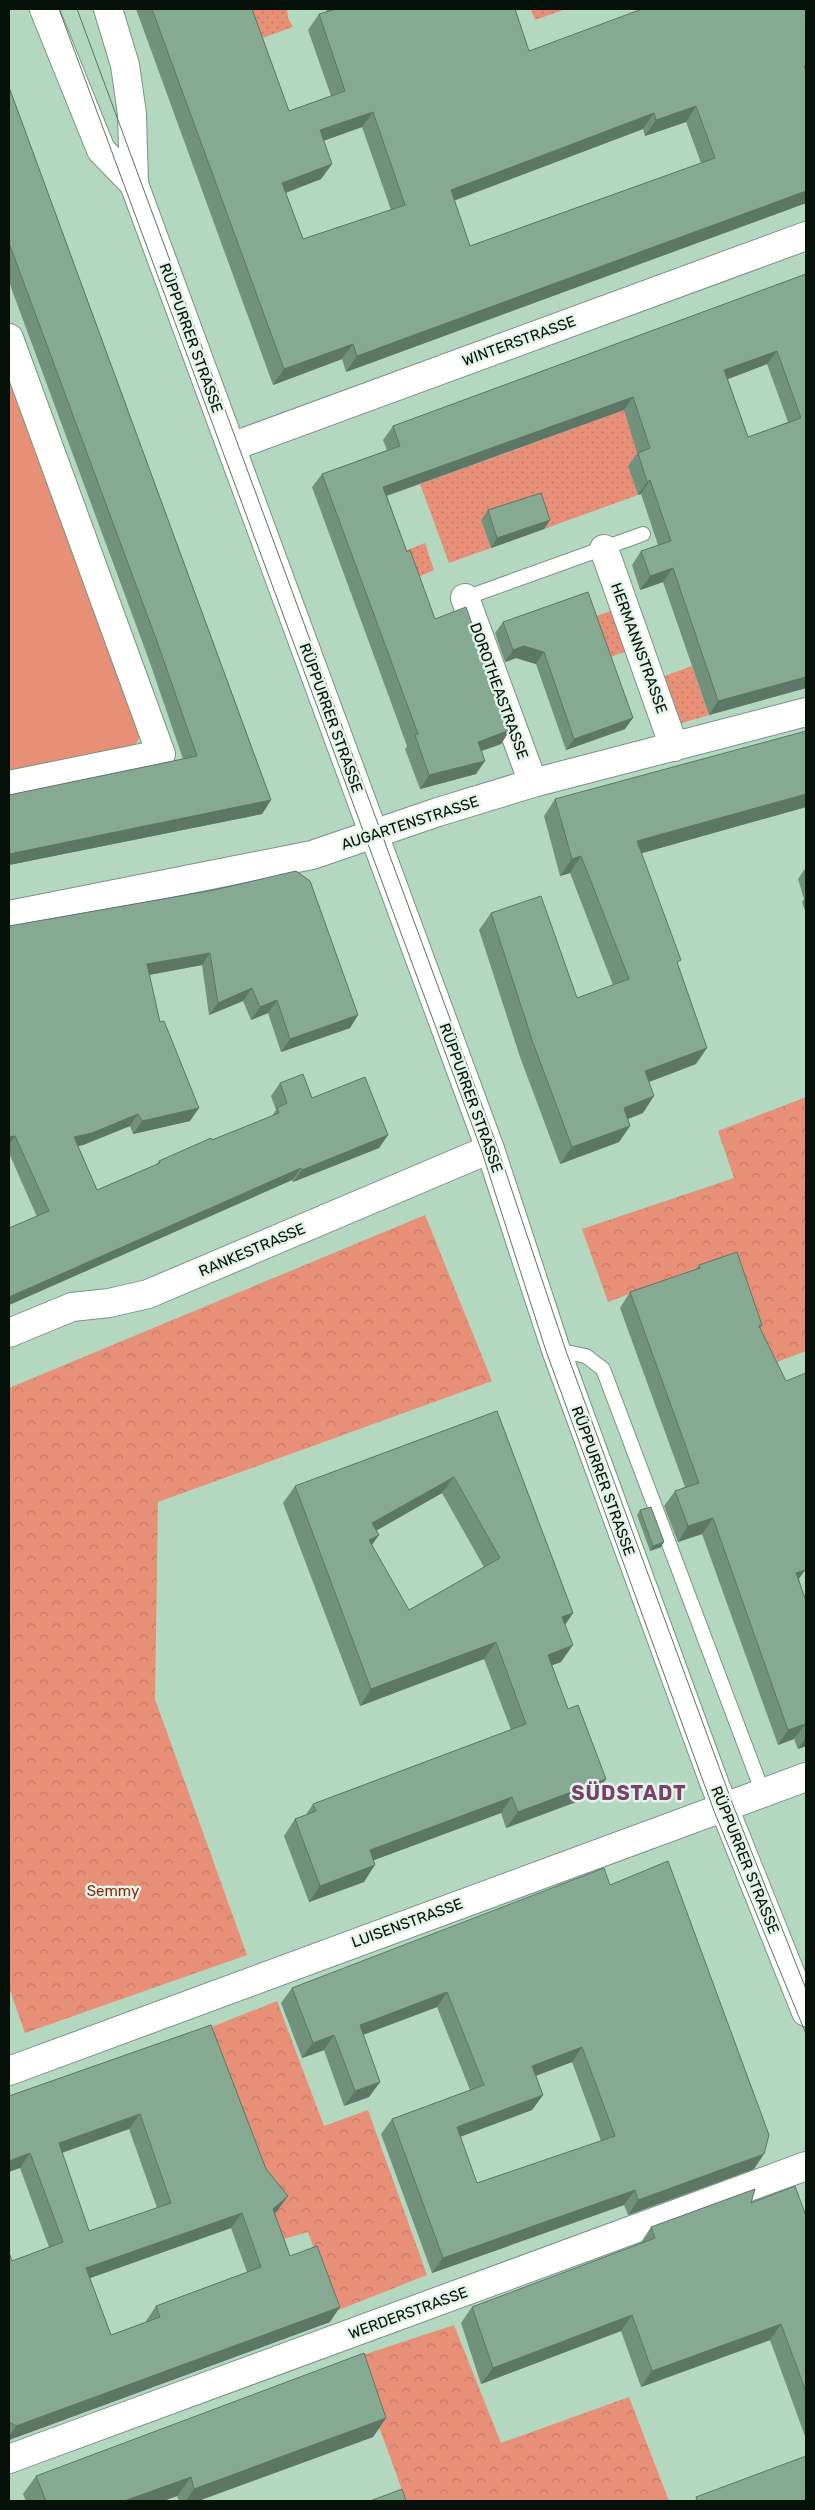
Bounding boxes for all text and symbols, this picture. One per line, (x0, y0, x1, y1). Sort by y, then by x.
street label: RÜPPURRER STRASSE (156, 261, 226, 415)
street label: WINTERSTRASSE (460, 312, 578, 370)
street label: HERMANNSTRASSE (607, 580, 671, 716)
street label: DOROTHEASTRASSE (466, 620, 532, 762)
street label: RÜPPURRER STRASSE (296, 641, 366, 795)
street label: AUGARTENSTRASSE (339, 792, 481, 854)
street label: RÜPPURRER STRASSE (436, 1021, 506, 1175)
street label: RANKESTRASSE (196, 1219, 308, 1281)
street label: RÜPPURRER STRASSE (568, 1404, 638, 1558)
district label: SÜDSTADT (571, 1781, 687, 1805)
street label: RÜPPURRER STRASSE (707, 1784, 783, 1936)
park label: Semmy (87, 1882, 139, 1900)
street label: LUISENSTRASSE (349, 1895, 465, 1951)
street label: WERDERSTRASSE (346, 2283, 470, 2343)

